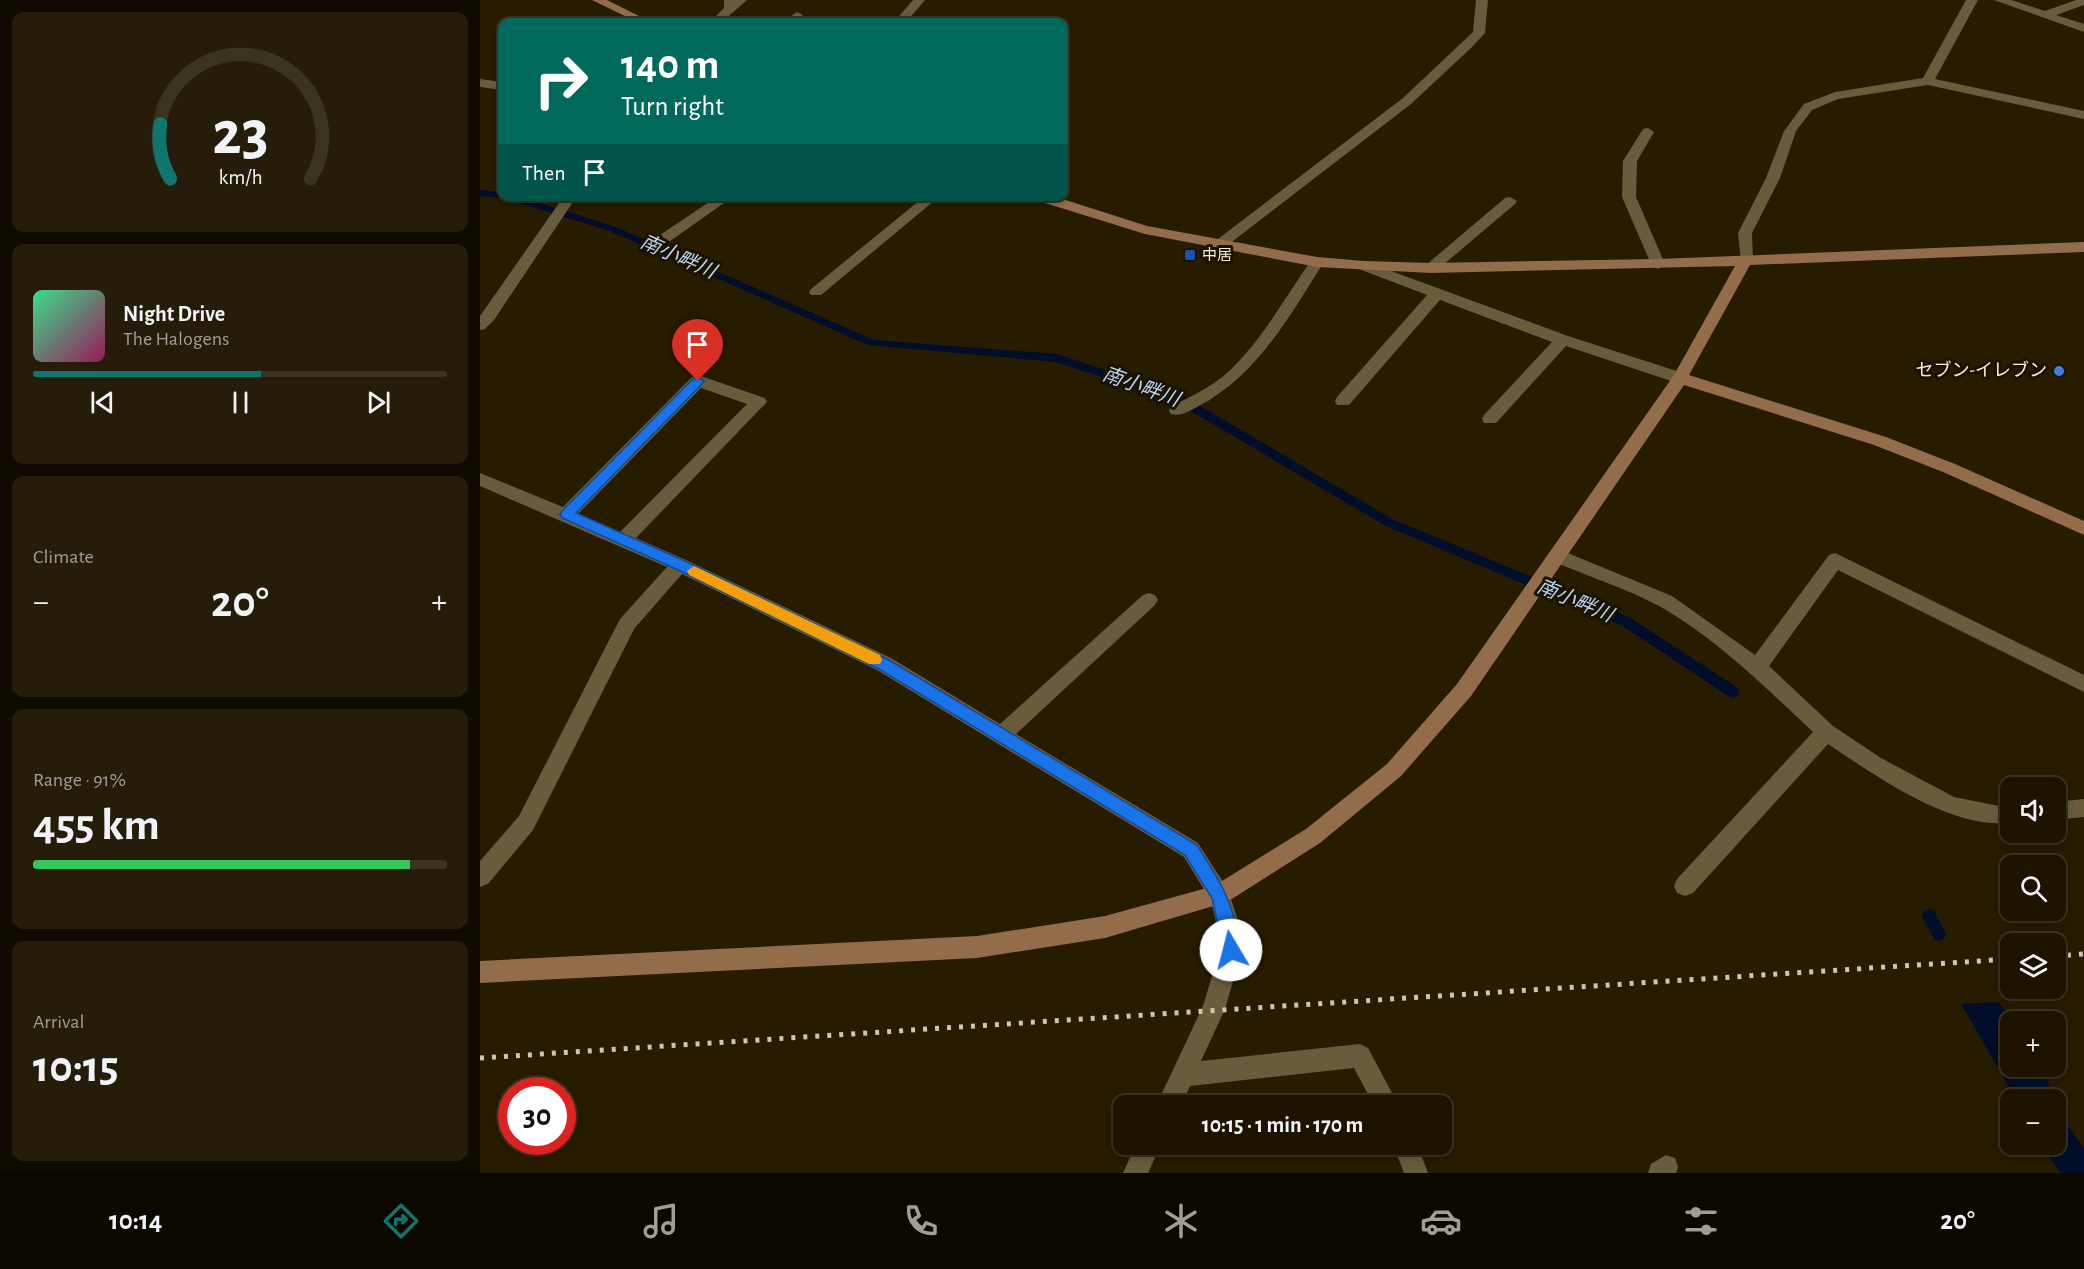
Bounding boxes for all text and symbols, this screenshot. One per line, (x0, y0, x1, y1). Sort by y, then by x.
icon: right (522, 42, 600, 120)
text: 140 m (621, 44, 719, 86)
text: Turn right (621, 93, 724, 120)
text: 23 (212, 103, 268, 165)
icon: arrive (578, 156, 611, 189)
text: Then (522, 162, 566, 184)
text: km/h (218, 167, 262, 188)
water label: 南小畔川 (637, 231, 721, 283)
place label: 中居 (1202, 247, 1232, 263)
marker: 中居 (1183, 248, 1197, 262)
text: Night Drive (123, 303, 225, 325)
pin (672, 319, 723, 381)
icon: arrive (681, 328, 714, 361)
text: The Halogens (123, 329, 229, 349)
place label: セブン-イレブン (1915, 360, 2047, 380)
water label: 南小畔川 (1100, 363, 1184, 411)
marker: セブン-イレブン (2052, 364, 2066, 378)
icon: previous (86, 386, 119, 419)
icon: pause (224, 386, 257, 419)
icon: next (362, 386, 395, 419)
text: Climate (33, 547, 94, 567)
water label: 南小畔川 (1534, 575, 1618, 627)
text: 20° (211, 580, 269, 625)
text: − (33, 586, 49, 619)
text: + (431, 586, 447, 619)
text: Range · 91% (33, 770, 126, 790)
map controls (2000, 777, 2066, 1155)
button: sound (2000, 777, 2066, 843)
text: 455 km (33, 803, 160, 848)
button: search (2000, 855, 2066, 921)
position arrow (1199, 918, 1263, 982)
button: layers (2000, 933, 2066, 999)
button: + (2000, 1011, 2066, 1077)
text: Arrival (33, 1012, 84, 1032)
text: 10:15 (33, 1045, 119, 1090)
speed limit sign: 30 (498, 1077, 576, 1155)
button: − (2000, 1089, 2066, 1155)
text: 10:15 · 1 min · 170 m (1202, 1114, 1363, 1136)
icon: directions (380, 1200, 422, 1242)
icon: music (640, 1200, 682, 1242)
icon: phone (900, 1200, 942, 1242)
icon: climate (1160, 1200, 1202, 1242)
icon: car (1420, 1200, 1462, 1242)
icon: filters (1680, 1200, 1722, 1242)
text: 10:14 (109, 1207, 162, 1234)
text: 20° (1940, 1207, 1975, 1234)

